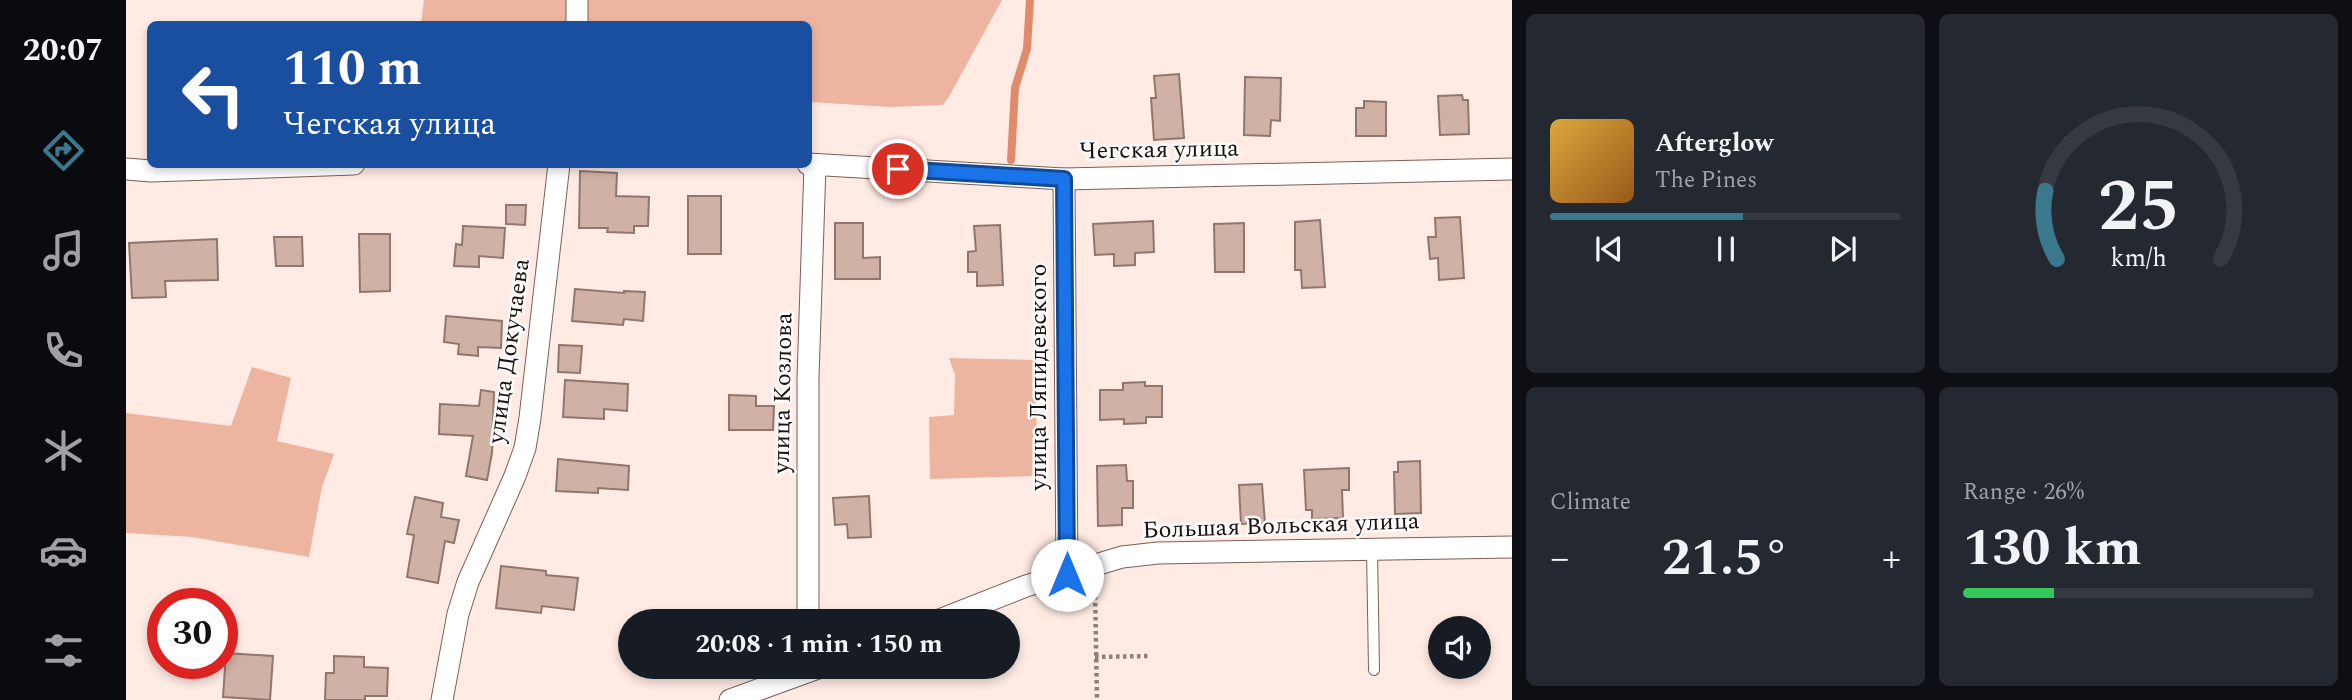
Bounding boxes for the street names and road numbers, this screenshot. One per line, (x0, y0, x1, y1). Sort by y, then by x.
street label: Чегская улица (1079, 131, 1239, 169)
street label: улица Докучаева (478, 256, 540, 447)
street label: улица Ляпидевского (1021, 264, 1057, 491)
street label: улица Козлова (764, 312, 802, 475)
street label: Большая Вольская улица (1142, 503, 1420, 549)

